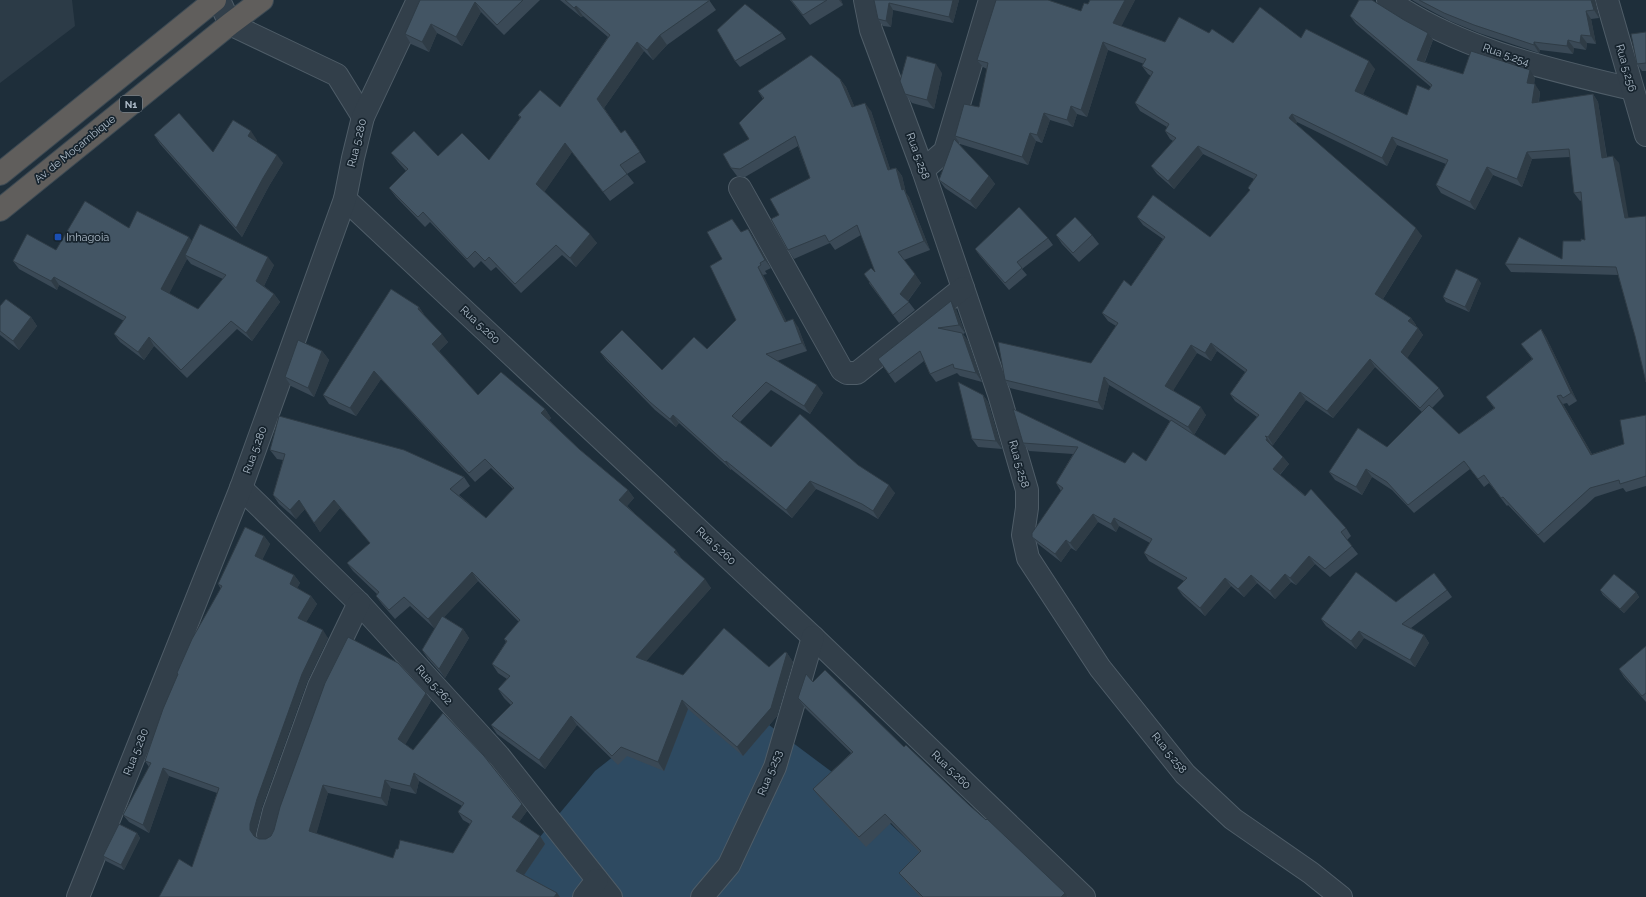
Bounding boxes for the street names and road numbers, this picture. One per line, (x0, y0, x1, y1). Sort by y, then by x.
street label: Rua 5.254 (1481, 41, 1531, 69)
street label: Rua 5.256 (1613, 43, 1639, 94)
road number: N1 (120, 96, 142, 112)
street label: Av. de Moçambique (32, 112, 119, 186)
street label: Rua 5.280 (345, 117, 369, 169)
street label: Rua 5.258 (904, 131, 932, 181)
street label: Rua 5.260 (457, 303, 503, 347)
street label: Rua 5.280 (240, 424, 270, 475)
street label: Rua 5.258 (1006, 439, 1032, 489)
street label: Rua 5.260 (693, 524, 739, 568)
street label: Rua 5.262 (413, 663, 455, 708)
street label: Rua 5.280 (121, 726, 151, 777)
street label: Rua 5.258 (1149, 730, 1189, 776)
street label: Rua 5.253 (755, 748, 785, 798)
street label: Rua 5.260 (929, 748, 974, 792)

